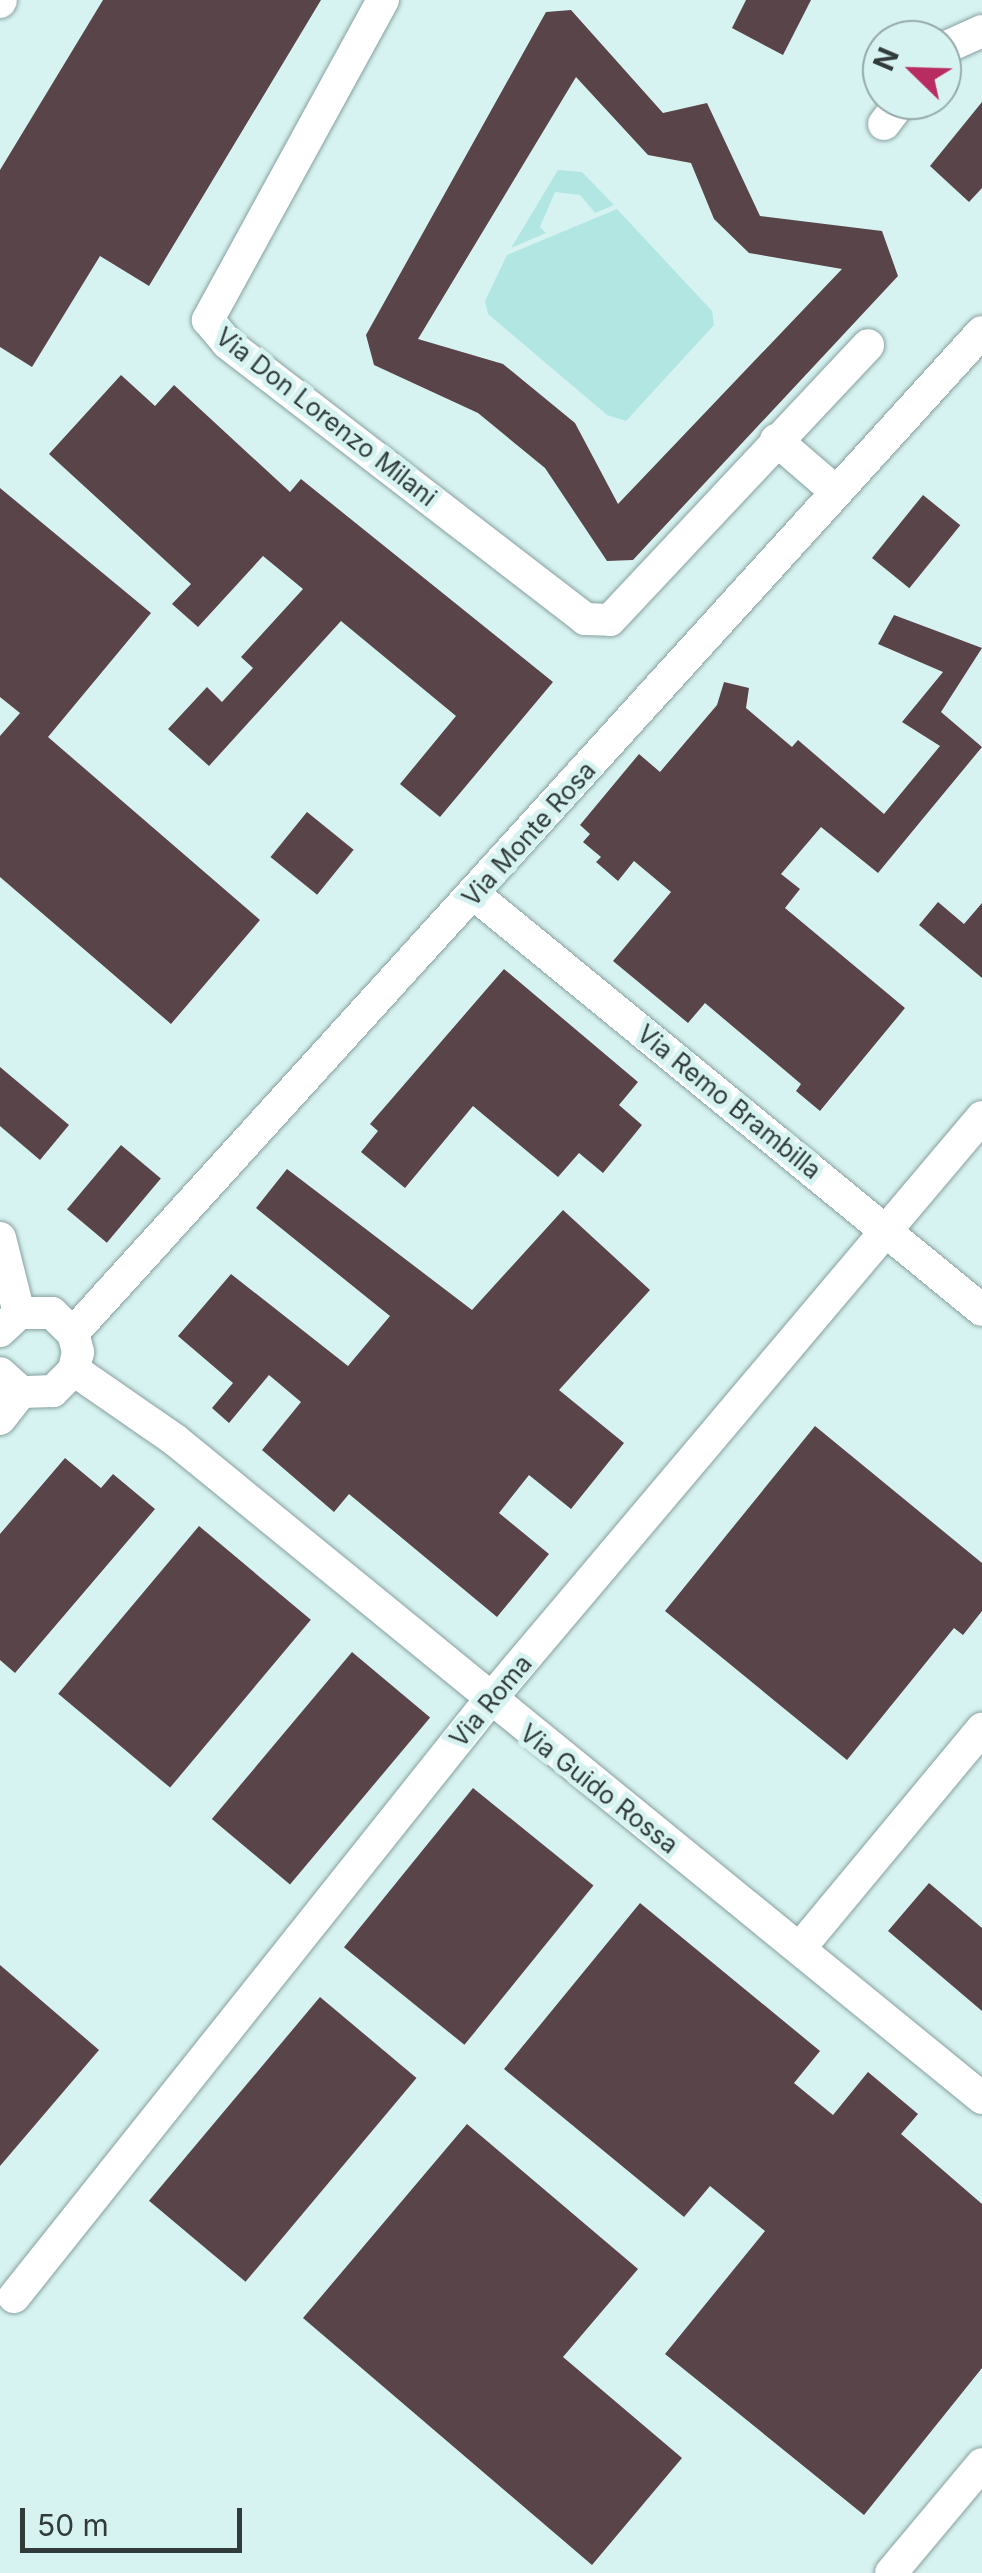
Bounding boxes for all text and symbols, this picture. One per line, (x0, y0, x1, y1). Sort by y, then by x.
north arrow (862, 20, 962, 120)
text: N (866, 43, 906, 76)
street label: Via Don Lorenzo Milani (210, 322, 442, 512)
street label: Via Monte Rosa (456, 756, 602, 912)
street label: Via Remo Brambilla (631, 1019, 827, 1185)
street label: Via Roma (444, 1649, 538, 1753)
street label: Via Guido Rossa (514, 1718, 684, 1860)
scale bar (25, 2488, 248, 2550)
text: 50 m (37, 2507, 109, 2543)

